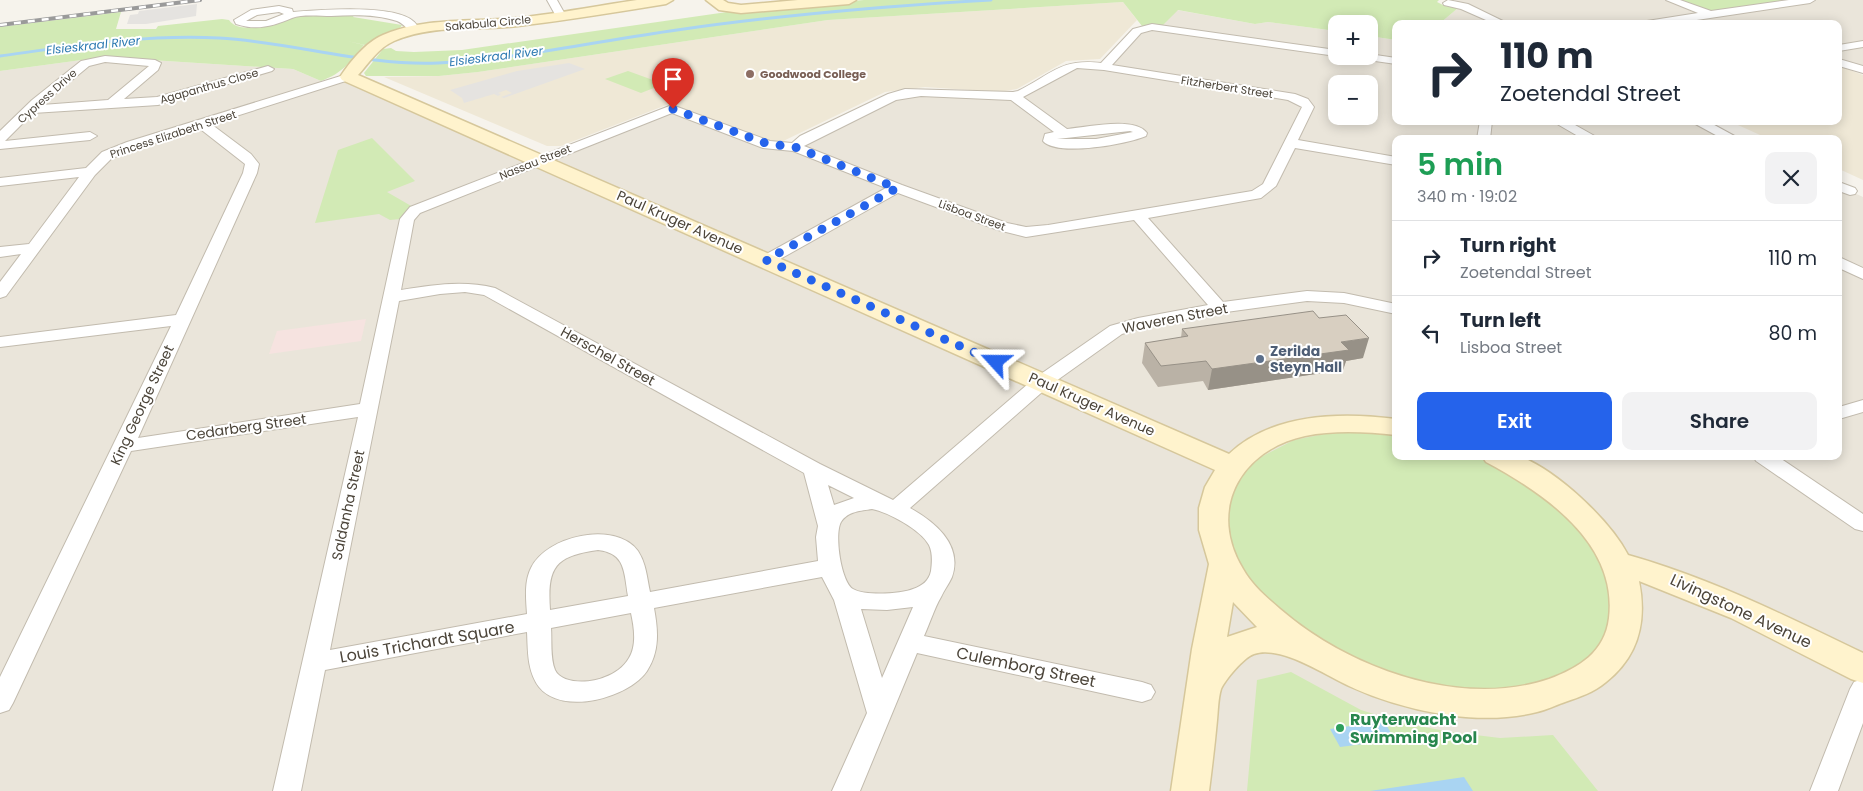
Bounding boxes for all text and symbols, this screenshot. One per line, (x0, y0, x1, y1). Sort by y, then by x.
street label: Sakabula Circle (444, 11, 532, 35)
map controls (1328, 15, 1378, 125)
button: + (1328, 15, 1378, 65)
text: 110 m (1500, 31, 1594, 80)
water label: Elsieskraal River (45, 32, 141, 58)
icon: right (1417, 40, 1482, 105)
water label: Elsieskraal River (448, 42, 544, 70)
pin (652, 58, 694, 109)
street label: Agapanthus Close (158, 64, 260, 108)
street label: Cypress Drive (14, 65, 80, 127)
icon: arrive (659, 65, 687, 93)
place label: Goodwood College (760, 66, 866, 82)
marker: Goodwood College (744, 68, 756, 80)
street label: Fitzherbert Street (1180, 72, 1274, 102)
button: − (1328, 75, 1378, 125)
text: Zoetendal Street (1500, 78, 1681, 109)
street label: Princess Elizabeth Street (108, 106, 238, 162)
street label: Nassau Street (497, 140, 573, 184)
text: 5 min (1417, 143, 1503, 186)
button: close (1765, 152, 1817, 204)
street label: Paul Kruger Avenue (614, 185, 746, 259)
text: 340 m · 19:02 (1417, 185, 1517, 208)
street label: Lisboa Street (936, 195, 1008, 235)
text: Turn right (1460, 232, 1556, 259)
icon: right (1417, 244, 1445, 272)
text: 110 m (1768, 245, 1817, 272)
text: Zoetendal Street (1460, 261, 1592, 284)
street label: Waveren Street (1120, 298, 1230, 338)
text: Turn left (1460, 307, 1541, 334)
icon: left (1417, 319, 1445, 347)
text: 80 m (1768, 320, 1817, 347)
street label: Herschel Street (557, 322, 659, 390)
position arrow (969, 335, 1021, 387)
text: Lisboa Street (1460, 336, 1562, 359)
place label: Zerilda Steyn Hall (1270, 341, 1342, 377)
street label: King George Street (105, 342, 179, 468)
marker: Zerilda Steyn Hall (1254, 353, 1266, 365)
street label: Paul Kruger Avenue (1026, 367, 1158, 441)
button: Exit (1417, 392, 1612, 450)
button: Share (1622, 392, 1817, 450)
street label: Cedarberg Street (185, 409, 307, 445)
street label: Saldanha Street (327, 448, 369, 562)
street label: Livingstone Avenue (1666, 568, 1816, 654)
street label: Louis Trichardt Square (338, 615, 516, 669)
street label: Culemborg Street (954, 641, 1098, 693)
place label: Ruyterwacht Swimming Pool (1350, 708, 1477, 749)
marker: Ruyterwacht Swimming Pool (1334, 722, 1346, 734)

